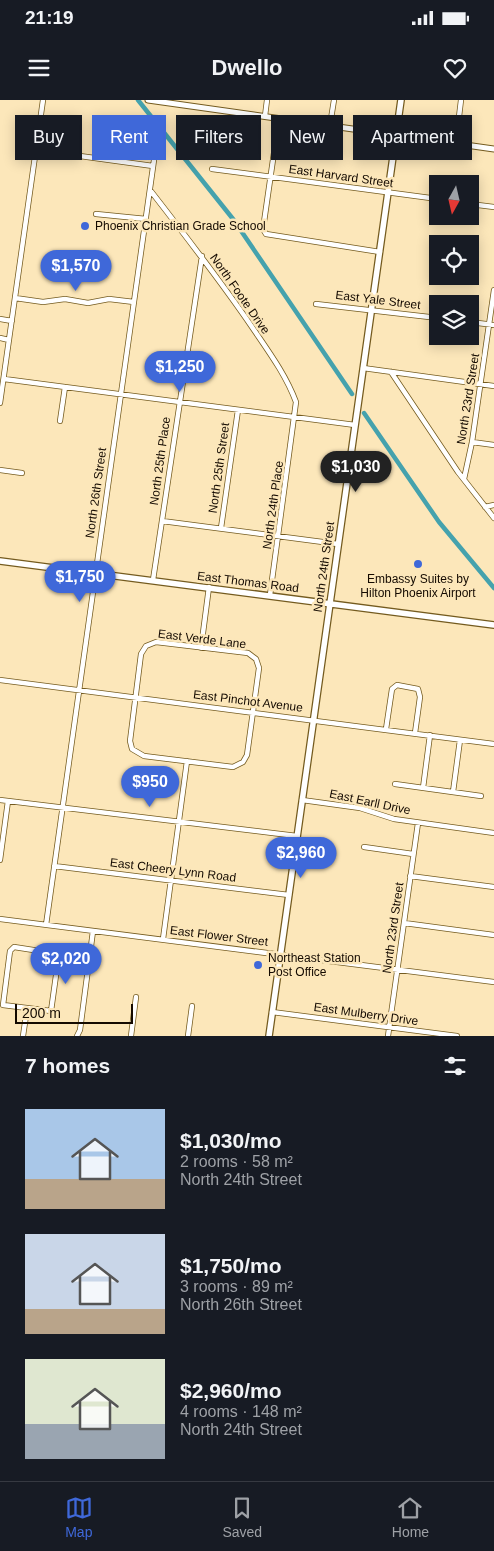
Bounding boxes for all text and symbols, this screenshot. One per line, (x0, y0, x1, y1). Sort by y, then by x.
text: 21:19 (25, 7, 74, 28)
icon: menu (25, 54, 53, 82)
icon: heart (441, 54, 469, 82)
text: Dwello (212, 55, 282, 80)
chip: Buy (15, 115, 82, 160)
chip: Rent (92, 115, 166, 160)
chip: Filters (176, 115, 261, 160)
chip: New (271, 115, 343, 160)
chip: Apartment (353, 115, 472, 160)
street label: East Harvard Street (288, 162, 395, 190)
north arrow (429, 175, 479, 225)
map controls (429, 175, 479, 345)
place label: Phoenix Christian Grade School (95, 219, 266, 233)
marker: Phoenix Christian Grade School (79, 220, 91, 232)
button: locate (429, 235, 479, 285)
pin: $1,570 (35, 250, 117, 292)
street label: North Foote Drive (207, 251, 273, 337)
text: $1,570 (52, 257, 100, 274)
street label: East Yale Street (335, 288, 422, 312)
button: layers (429, 295, 479, 345)
pin: $1,250 (139, 350, 221, 393)
street label: North 23rd Street (454, 352, 482, 446)
text: $1,250 (156, 358, 204, 375)
street label: North 25th Place (147, 415, 173, 506)
street label: North 25th Street (206, 421, 232, 514)
street label: North 26th Street (83, 446, 109, 539)
pin: $1,030 (315, 450, 397, 493)
text: $1,030 (332, 458, 380, 475)
street label: North 24th Place (260, 459, 286, 550)
street label: North 24th Street (311, 520, 337, 613)
marker: Embassy Suites by Hilton Phoenix Airport (412, 558, 424, 570)
pin: $1,750 (39, 560, 121, 603)
text: $1,750 (56, 568, 104, 585)
street label: East Thomas Road (196, 569, 300, 595)
place label: Embassy Suites by Hilton Phoenix Airport (360, 572, 476, 600)
street label: East Verde Lane (157, 627, 247, 651)
street label: East Pinchot Avenue (192, 687, 304, 715)
pin: $950 (120, 766, 180, 808)
text: $950 (132, 773, 168, 790)
street label: East Earll Drive (328, 787, 412, 818)
pin: $2,960 (260, 836, 342, 879)
text: $2,960 (277, 844, 325, 861)
street label: East Cheery Lynn Road (109, 855, 237, 885)
street label: North 23rd Street (380, 881, 406, 975)
street label: East Flower Street (169, 923, 269, 949)
pin: $2,020 (25, 942, 107, 985)
text: $2,020 (42, 950, 90, 967)
place label: Northeast Station Post Office (268, 951, 361, 979)
marker: Northeast Station Post Office (252, 959, 264, 971)
street label: East Mulberry Drive (313, 1000, 419, 1028)
scale bar (15, 1001, 132, 1024)
text: 200 m (22, 1005, 61, 1021)
icon: filters (441, 1052, 469, 1080)
text: 7 homes (25, 1054, 110, 1077)
icon: home (65, 1129, 125, 1189)
text: $1,030/mo (180, 1129, 282, 1152)
text: 2 rooms · 58 m² (180, 1153, 293, 1170)
text: North 24th Street (180, 1171, 302, 1188)
icon: home (65, 1254, 125, 1314)
text: $1,750/mo (180, 1254, 282, 1277)
text: 3 rooms · 89 m² (180, 1278, 293, 1295)
text: North 26th Street (180, 1296, 302, 1313)
icon: home (65, 1379, 125, 1439)
text: $2,960/mo (180, 1379, 282, 1402)
text: 4 rooms · 148 m² (180, 1403, 302, 1420)
text: North 24th Street (180, 1421, 302, 1438)
tab: Map (65, 1494, 93, 1540)
tab: Saved (222, 1494, 262, 1540)
tab: Home (392, 1494, 429, 1540)

